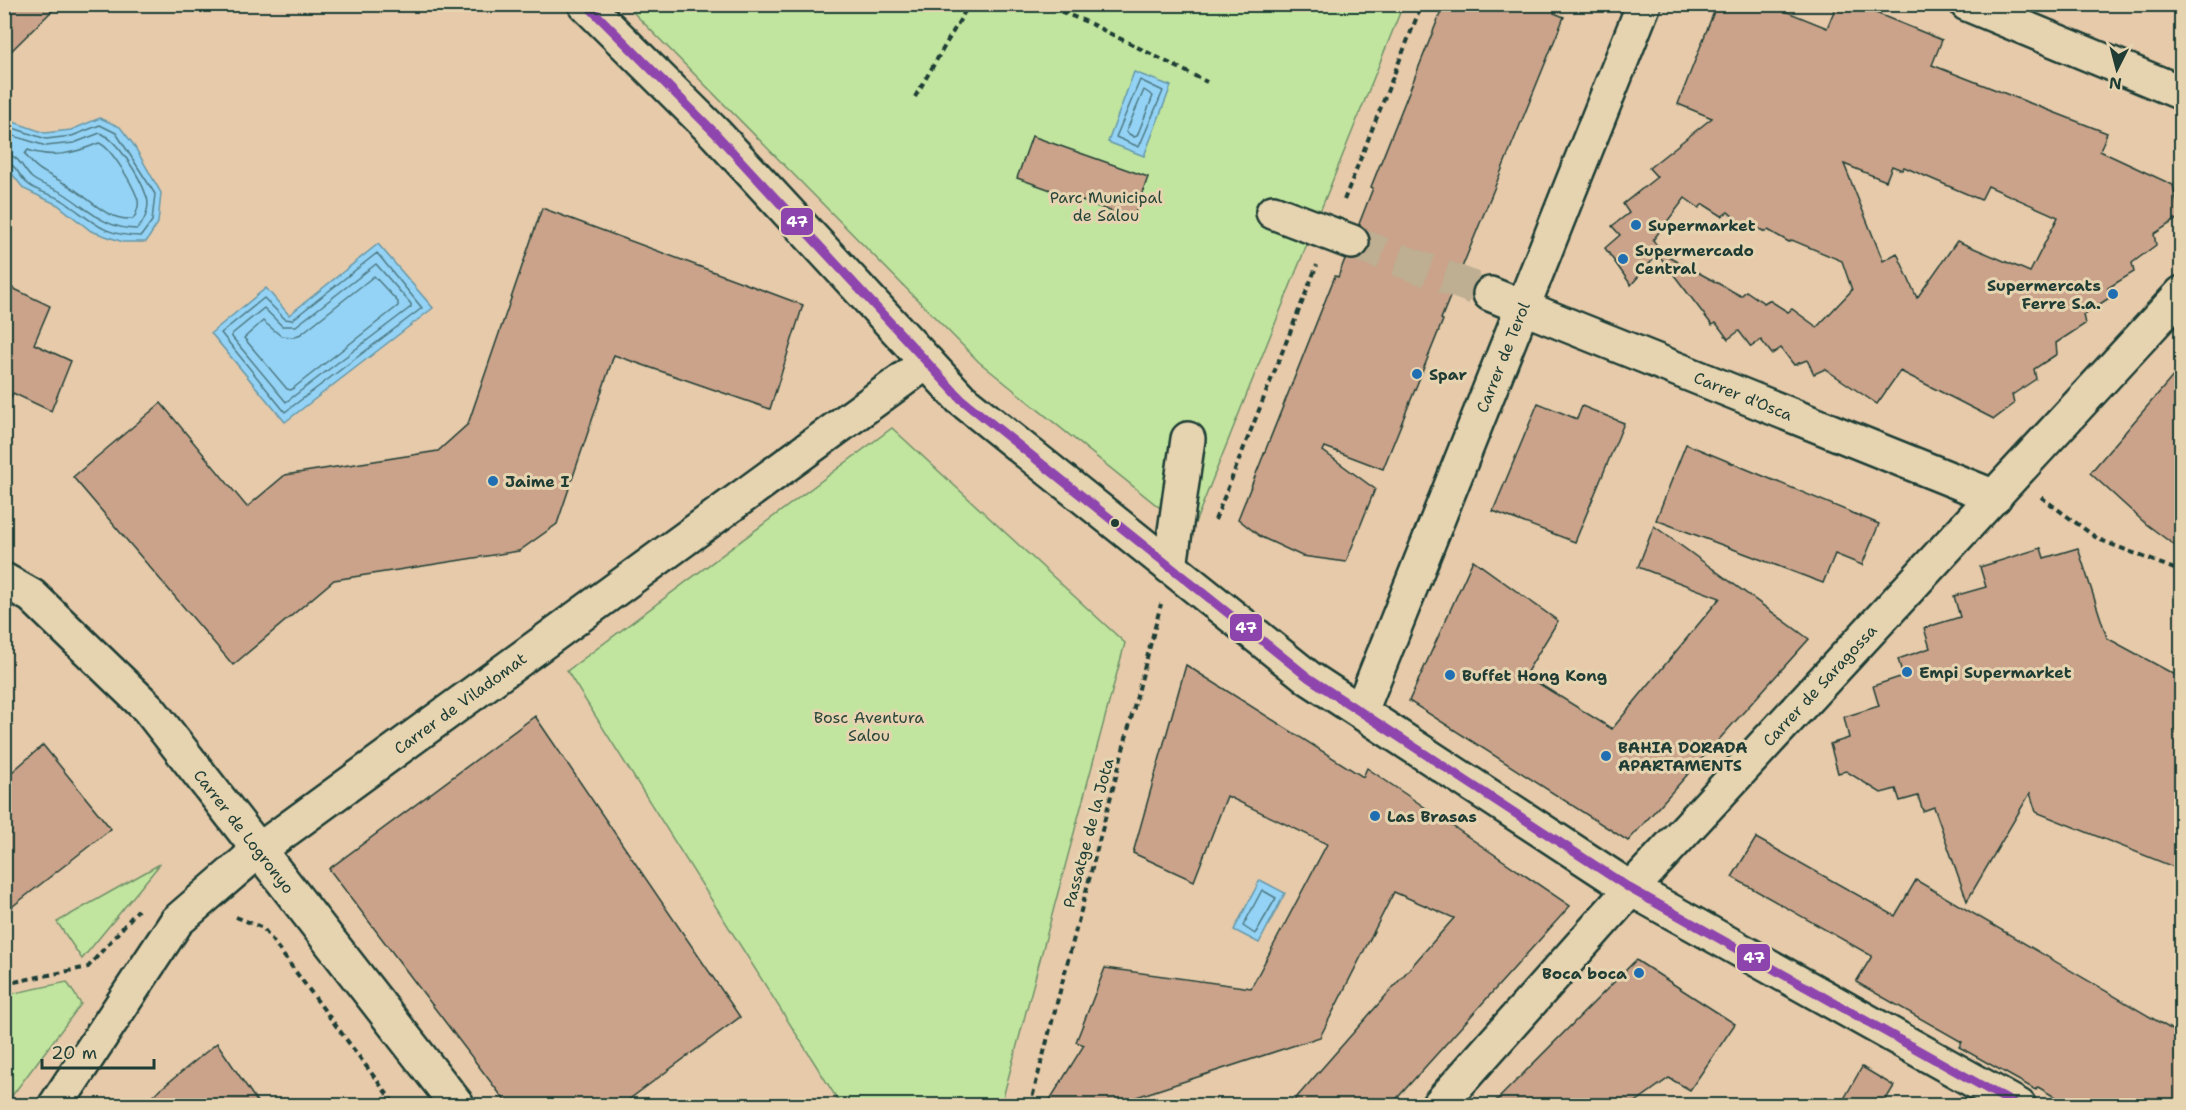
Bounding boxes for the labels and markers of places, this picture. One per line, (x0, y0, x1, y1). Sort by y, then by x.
place label: Supermarket (1648, 215, 1756, 236)
marker: Supermarket (1629, 218, 1643, 232)
place label: Supermercado Central (1635, 240, 1754, 279)
marker: Supermercado Central (1616, 252, 1630, 266)
place label: Supermercats Ferre S.a. (1987, 275, 2101, 314)
marker: Supermercats Ferre S.a. (2106, 287, 2120, 301)
place label: Spar (1429, 364, 1468, 385)
marker: Spar (1410, 367, 1424, 381)
place label: Jaime I (505, 471, 569, 492)
marker: Jaime I (486, 474, 500, 488)
unlabelled marker (1109, 517, 1121, 529)
place label: Empi Supermarket (1919, 662, 2072, 683)
place label: Buffet Hong Kong (1462, 665, 1607, 686)
marker: Empi Supermarket (1900, 665, 1914, 679)
marker: Buffet Hong Kong (1443, 668, 1457, 682)
place label: BAHIA DORADA APARTAMENTS (1618, 737, 1748, 776)
marker: BAHIA DORADA APARTAMENTS (1599, 749, 1613, 763)
place label: Las Brasas (1387, 806, 1477, 827)
marker: Las Brasas (1368, 809, 1382, 823)
place label: Boca boca (1542, 963, 1627, 984)
marker: Boca boca (1632, 966, 1646, 980)

